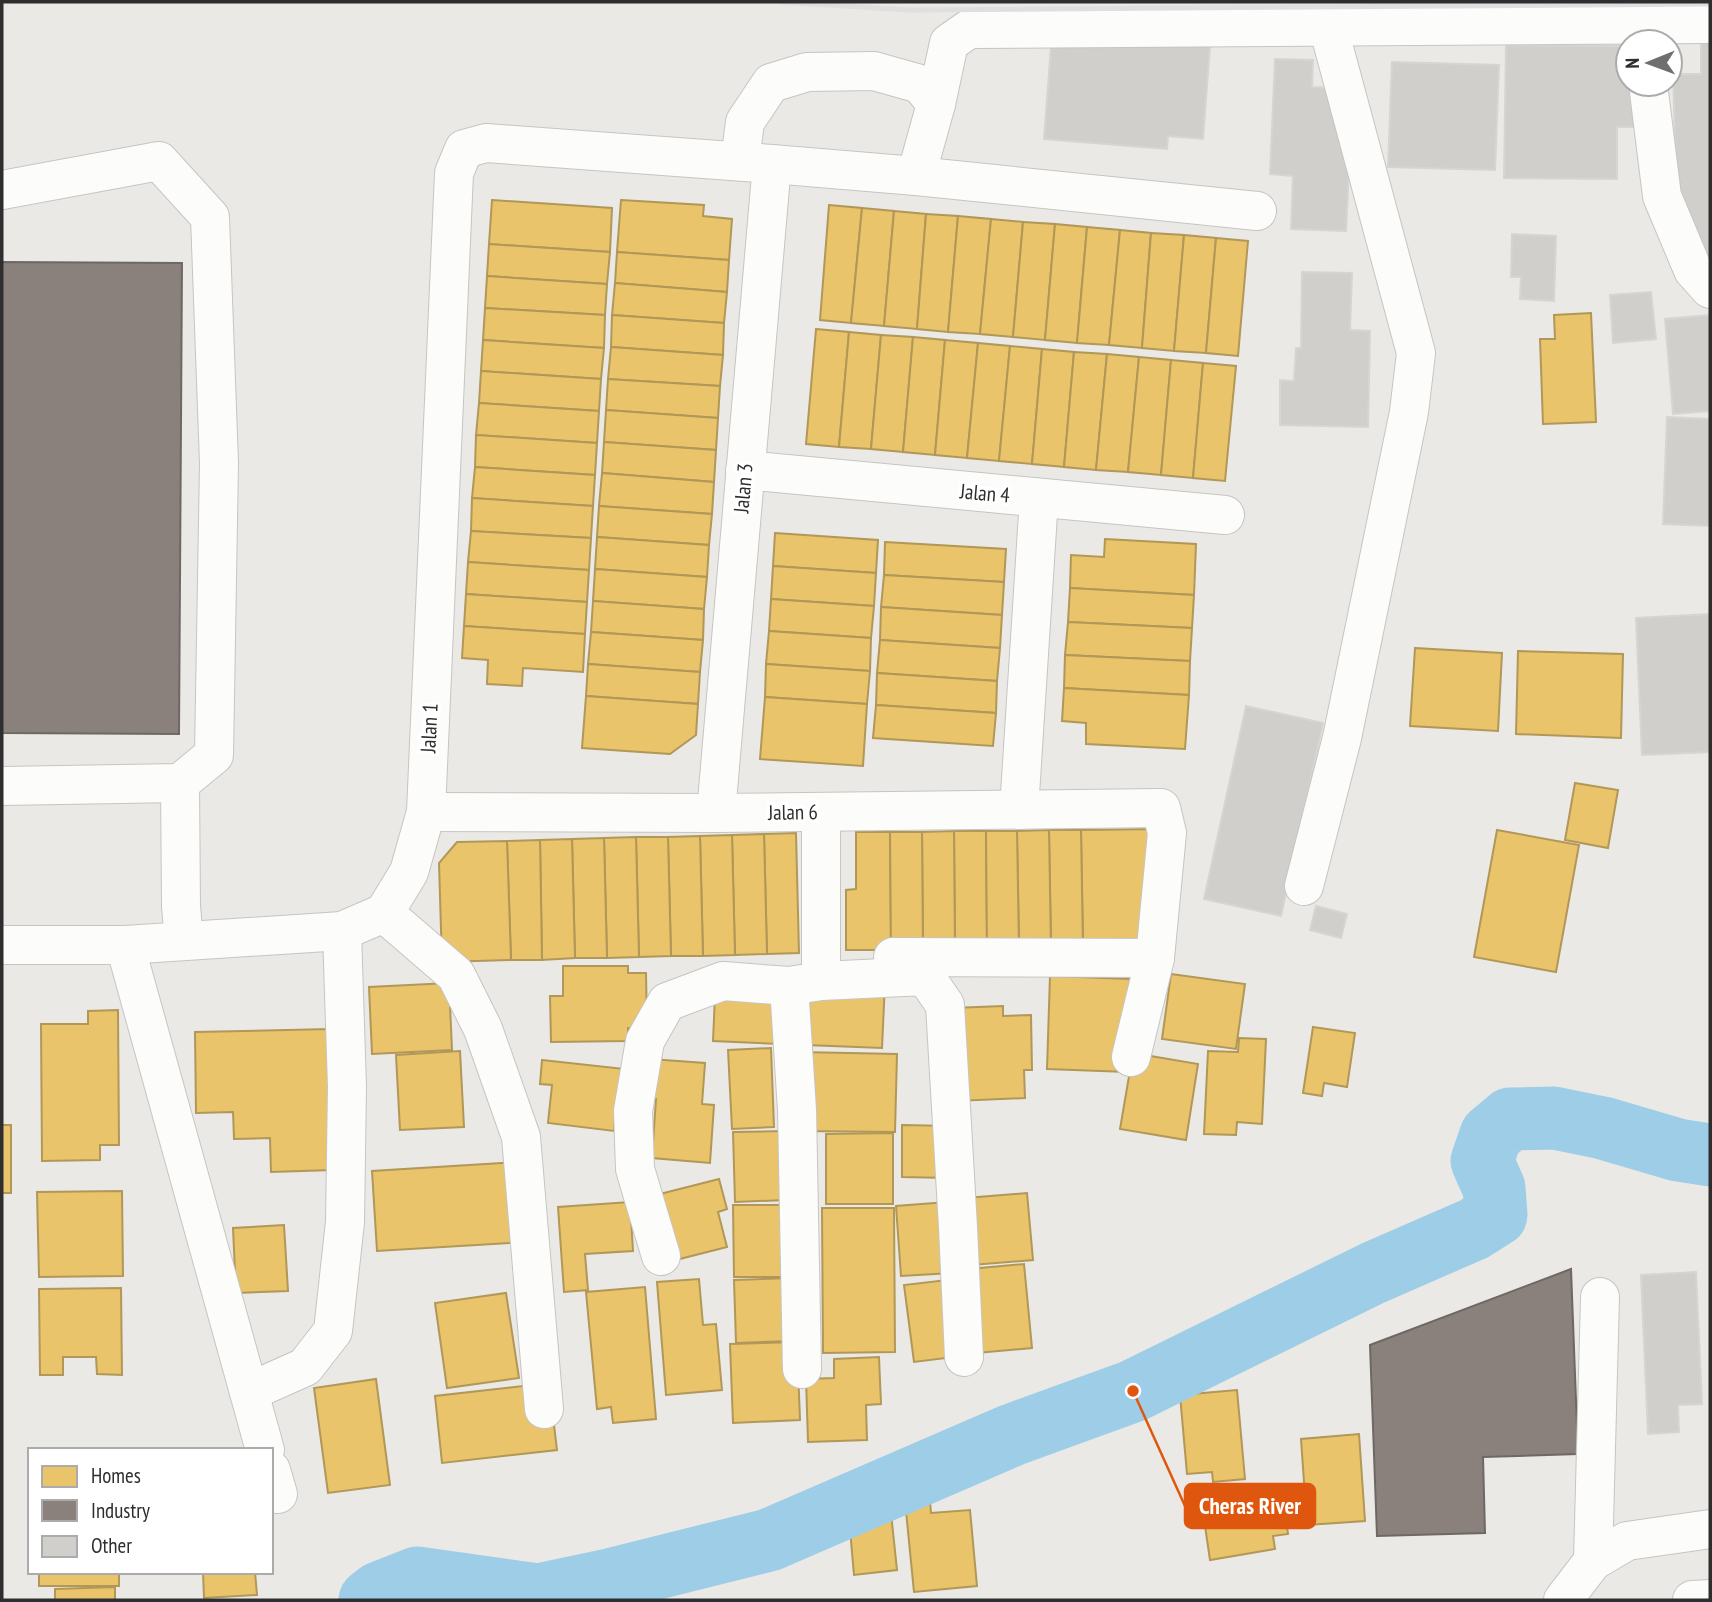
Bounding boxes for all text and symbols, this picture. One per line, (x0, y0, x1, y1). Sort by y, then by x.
north arrow (1614, 28, 1684, 98)
text: N (1620, 58, 1644, 69)
street label: Jalan 3 (727, 462, 759, 515)
street label: Jalan 4 (958, 477, 1012, 509)
street label: Jalan 1 (414, 702, 444, 755)
street label: Jalan 6 (767, 798, 818, 826)
legend (28, 1448, 273, 1574)
text: Homes (91, 1462, 141, 1489)
callout: Cheras River (1185, 1484, 1315, 1528)
text: Cheras River (1199, 1491, 1301, 1520)
text: Industry (91, 1497, 150, 1524)
text: Other (91, 1532, 132, 1559)

